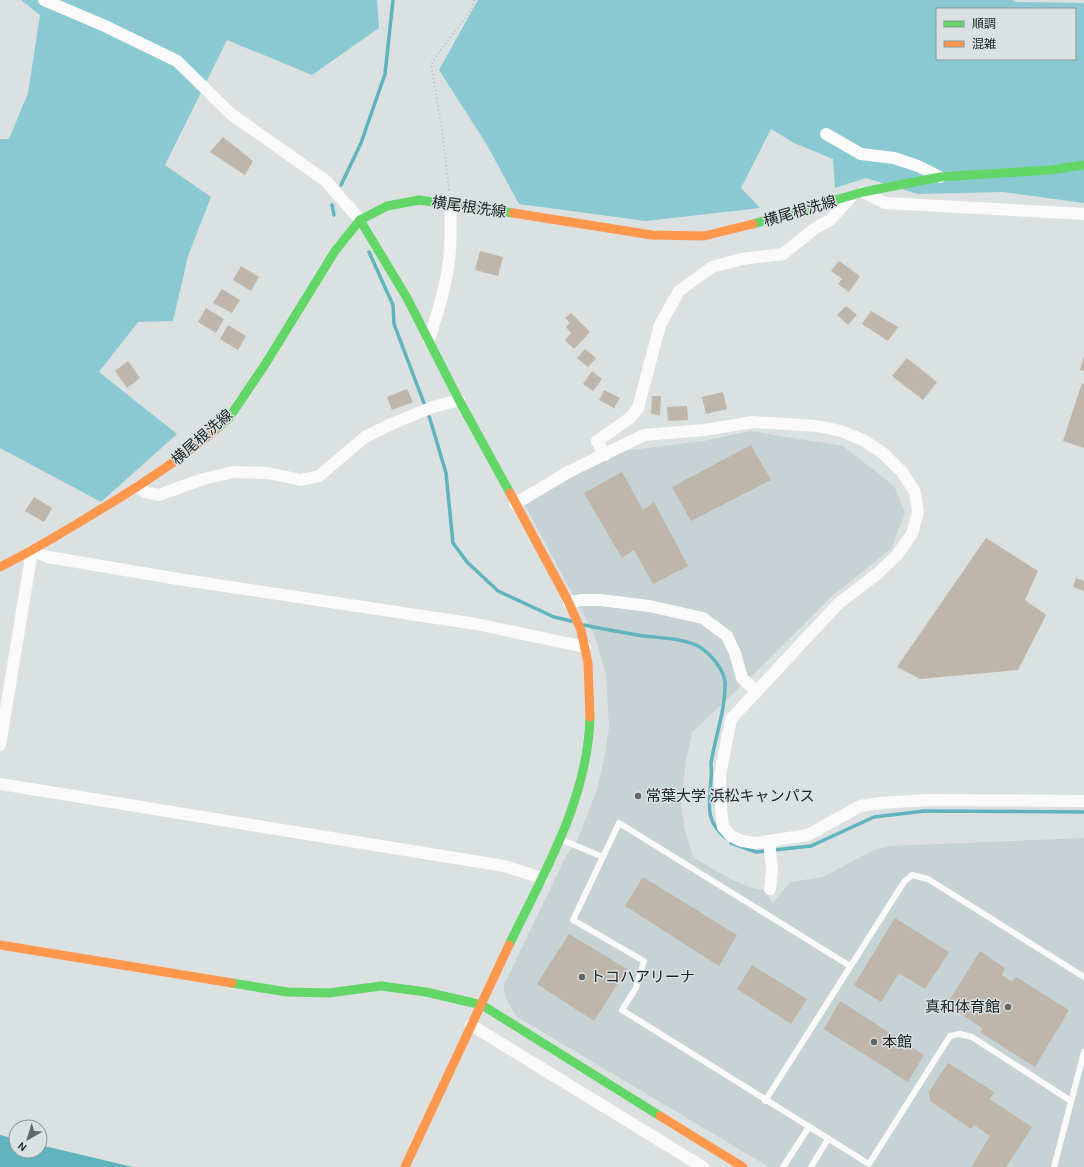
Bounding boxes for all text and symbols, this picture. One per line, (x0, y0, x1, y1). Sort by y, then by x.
legend (936, 8, 1076, 60)
text: 順調 (972, 17, 996, 31)
text: 混雑 (972, 37, 996, 51)
street label: 横尾根洗線 (761, 192, 839, 230)
street label: 横尾根洗線 (431, 193, 507, 221)
street label: 横尾根洗線 (168, 406, 236, 468)
place label: 常葉大学 浜松キャンパス (646, 787, 815, 805)
marker: 常葉大学 浜松キャンパス (633, 791, 643, 801)
place label: トコハアリーナ (590, 968, 695, 986)
marker: トコハアリーナ (577, 972, 587, 982)
place label: 真和体育館 (925, 998, 1000, 1016)
marker: 真和体育館 (1003, 1002, 1013, 1012)
place label: 本館 (882, 1033, 912, 1051)
marker: 本館 (869, 1037, 879, 1047)
north arrow (8, 1119, 48, 1159)
text: N (15, 1139, 29, 1154)

